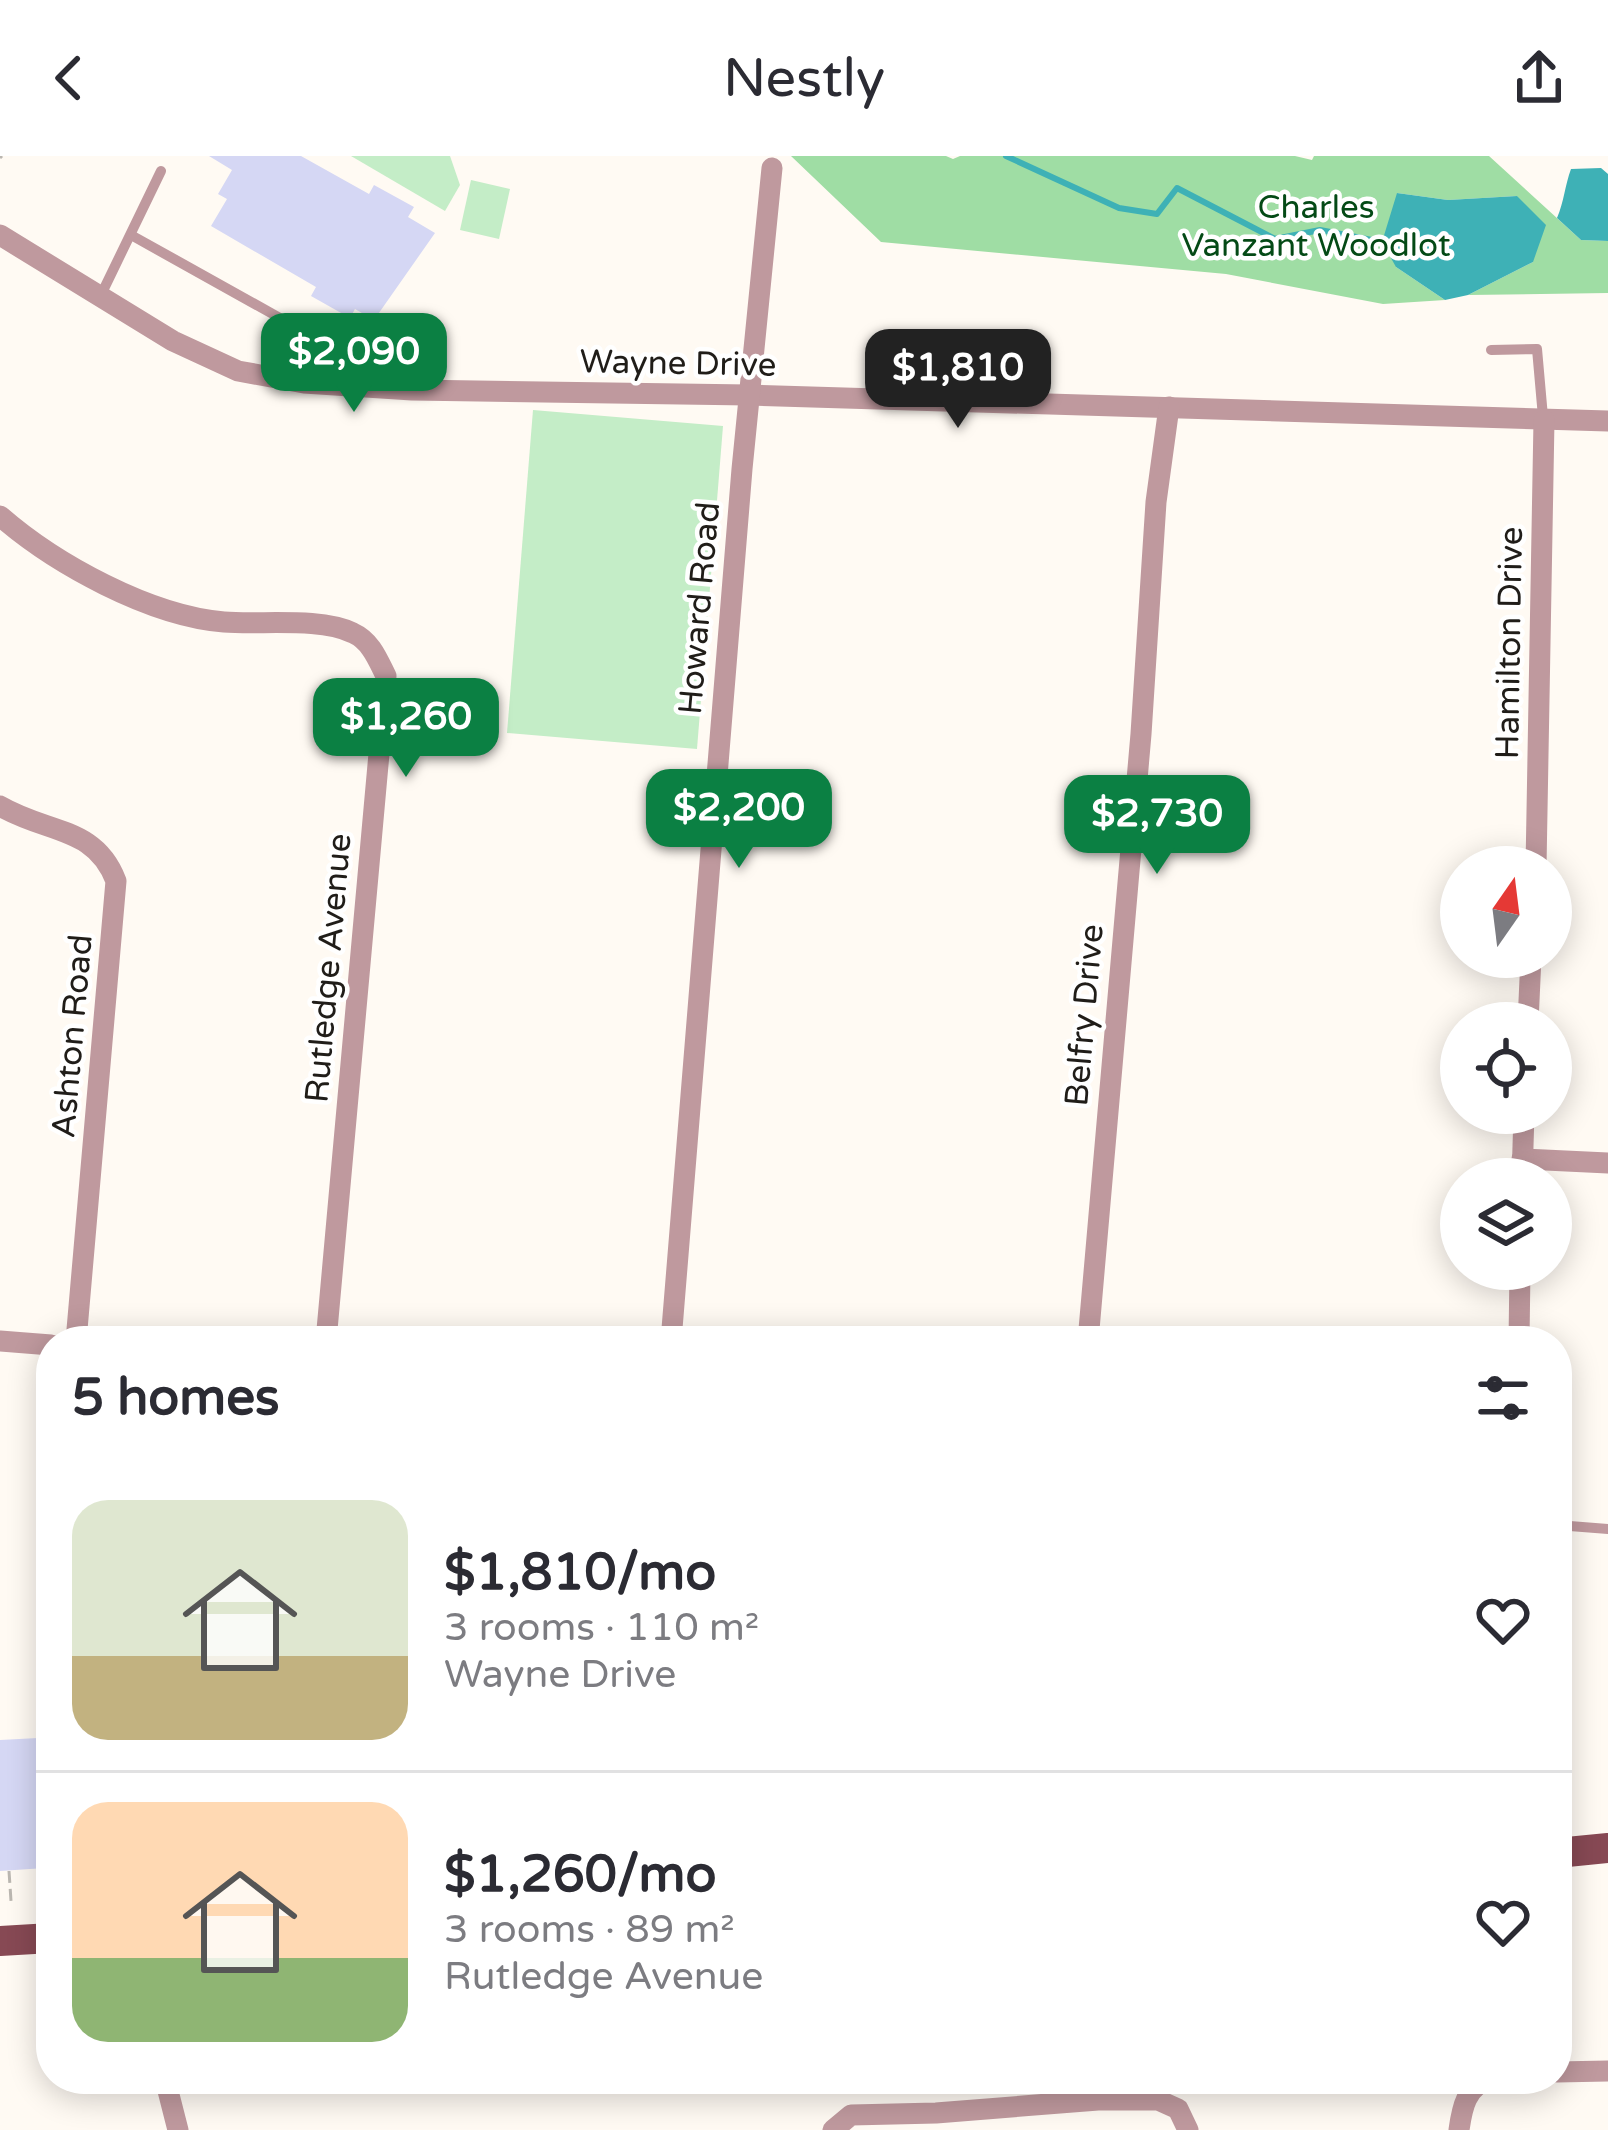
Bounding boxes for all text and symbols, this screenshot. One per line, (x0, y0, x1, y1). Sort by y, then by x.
icon: back (36, 45, 102, 111)
icon: share (1506, 45, 1572, 111)
text: Nestly (723, 46, 885, 111)
park label: Charles Vanzant Woodlot (1181, 188, 1451, 265)
pin: $2,090 (256, 313, 452, 415)
text: $2,090 (288, 328, 420, 375)
pin: $1,810 (860, 329, 1056, 431)
street label: Wayne Drive (579, 342, 777, 385)
text: $1,810 (892, 344, 1024, 391)
street label: Howard Road (671, 500, 728, 716)
street label: Hamilton Drive (1488, 526, 1531, 760)
pin: $1,260 (308, 678, 504, 780)
text: $1,260 (340, 693, 472, 740)
pin: $2,200 (641, 769, 837, 871)
pin: $2,730 (1059, 775, 1255, 877)
text: $2,200 (673, 784, 805, 831)
text: $2,730 (1091, 790, 1223, 837)
street label: Rutledge Avenue (297, 832, 360, 1104)
north arrow (1440, 846, 1572, 978)
map controls (1440, 846, 1572, 1290)
street label: Belfry Drive (1057, 923, 1112, 1108)
street label: Ashton Road (44, 933, 101, 1140)
button: locate (1440, 1002, 1572, 1134)
button: layers (1440, 1158, 1572, 1290)
icon: filters (1470, 1365, 1536, 1431)
text: 5 homes (72, 1367, 280, 1429)
text: $1,810/mo (444, 1542, 716, 1604)
icon: home (168, 1548, 312, 1692)
icon: heart (1470, 1587, 1536, 1653)
text: 3 rooms · 110 m² (444, 1604, 759, 1651)
text: Wayne Drive (444, 1651, 676, 1698)
text: $1,260/mo (444, 1844, 716, 1906)
icon: home (168, 1850, 312, 1994)
icon: heart (1470, 1889, 1536, 1955)
text: 3 rooms · 89 m² (444, 1906, 735, 1953)
text: Rutledge Avenue (444, 1953, 763, 2000)

